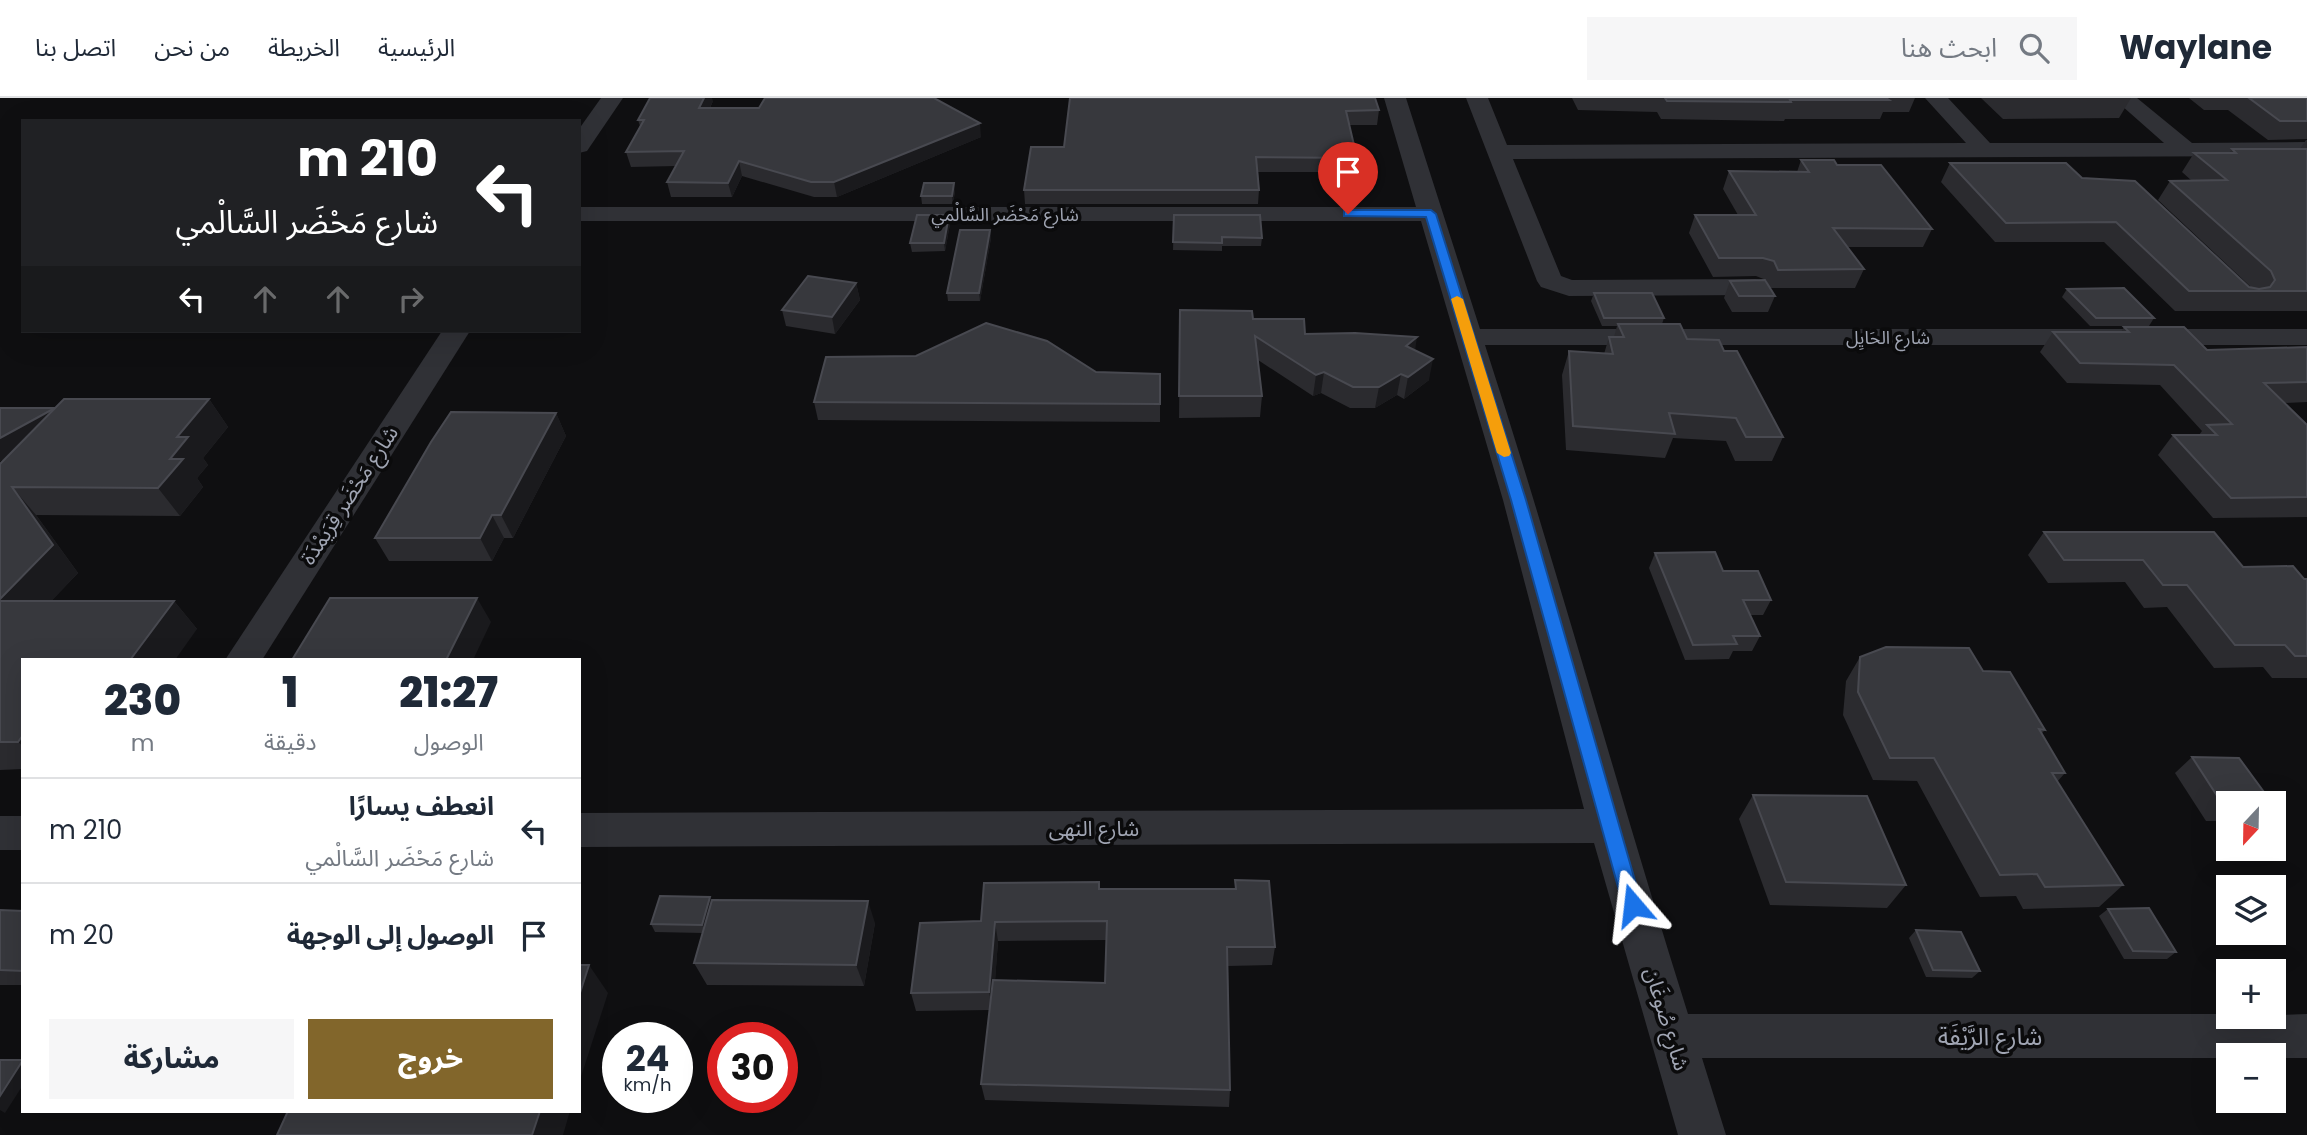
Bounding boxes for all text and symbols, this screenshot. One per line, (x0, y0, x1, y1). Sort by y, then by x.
search box (1587, 17, 2077, 80)
text: Waylane (2119, 24, 2272, 71)
icon: search (2015, 29, 2053, 67)
text: ابحث هنا (1901, 30, 1997, 66)
text: اتصل بنا (35, 31, 116, 64)
text: من نحن (154, 31, 230, 64)
text: الخريطة (268, 31, 340, 64)
text: الرئيسية (378, 31, 455, 64)
text: 210 m (297, 125, 438, 193)
pin (1318, 142, 1378, 214)
icon: left (462, 147, 553, 238)
icon: arrive (1329, 153, 1367, 191)
text: شارع مَحْضَر السَّالْمي (176, 199, 438, 244)
street label: شارع مَحْضَر السَّالْمي (931, 202, 1079, 229)
icon: left (173, 280, 211, 318)
icon: ahead (246, 280, 284, 318)
icon: ahead (319, 280, 357, 318)
icon: right (392, 280, 430, 318)
street label: شارع الحَايِل (1846, 325, 1930, 352)
street label: شارع مَحْضَر قِرَيمْدَة (293, 420, 406, 571)
text: 1 (282, 663, 298, 722)
text: 21:27 (399, 663, 498, 722)
text: 230 (104, 671, 181, 730)
text: دقيقة (264, 726, 316, 758)
text: الوصول (414, 726, 484, 758)
text: m (131, 727, 154, 759)
text: انعطف يسارًا (349, 788, 494, 824)
north arrow (2216, 791, 2286, 861)
map controls (2216, 791, 2286, 1113)
text: 210 m (49, 812, 122, 848)
icon: left (515, 812, 553, 850)
street label: شارع النهى (1049, 814, 1139, 844)
text: شارع مَحْضَر السَّالْمي (305, 842, 494, 874)
position arrow (1596, 868, 1670, 942)
button: layers (2216, 875, 2286, 945)
text: 20 m (49, 917, 114, 953)
text: الوصول إلى الوجهة (287, 917, 494, 953)
icon: arrive (515, 917, 553, 955)
button: + (2216, 959, 2286, 1029)
street label: شارع صُوغَان (1637, 964, 1696, 1074)
button: مشاركة (49, 1019, 294, 1099)
button: خروج (308, 1019, 553, 1099)
street label: شارع الرَّيْفَة (1938, 1020, 2042, 1054)
speed limit sign: 30 (707, 1022, 798, 1113)
text: 24 (626, 1034, 669, 1083)
button: − (2216, 1043, 2286, 1113)
text: km/h (624, 1072, 671, 1097)

